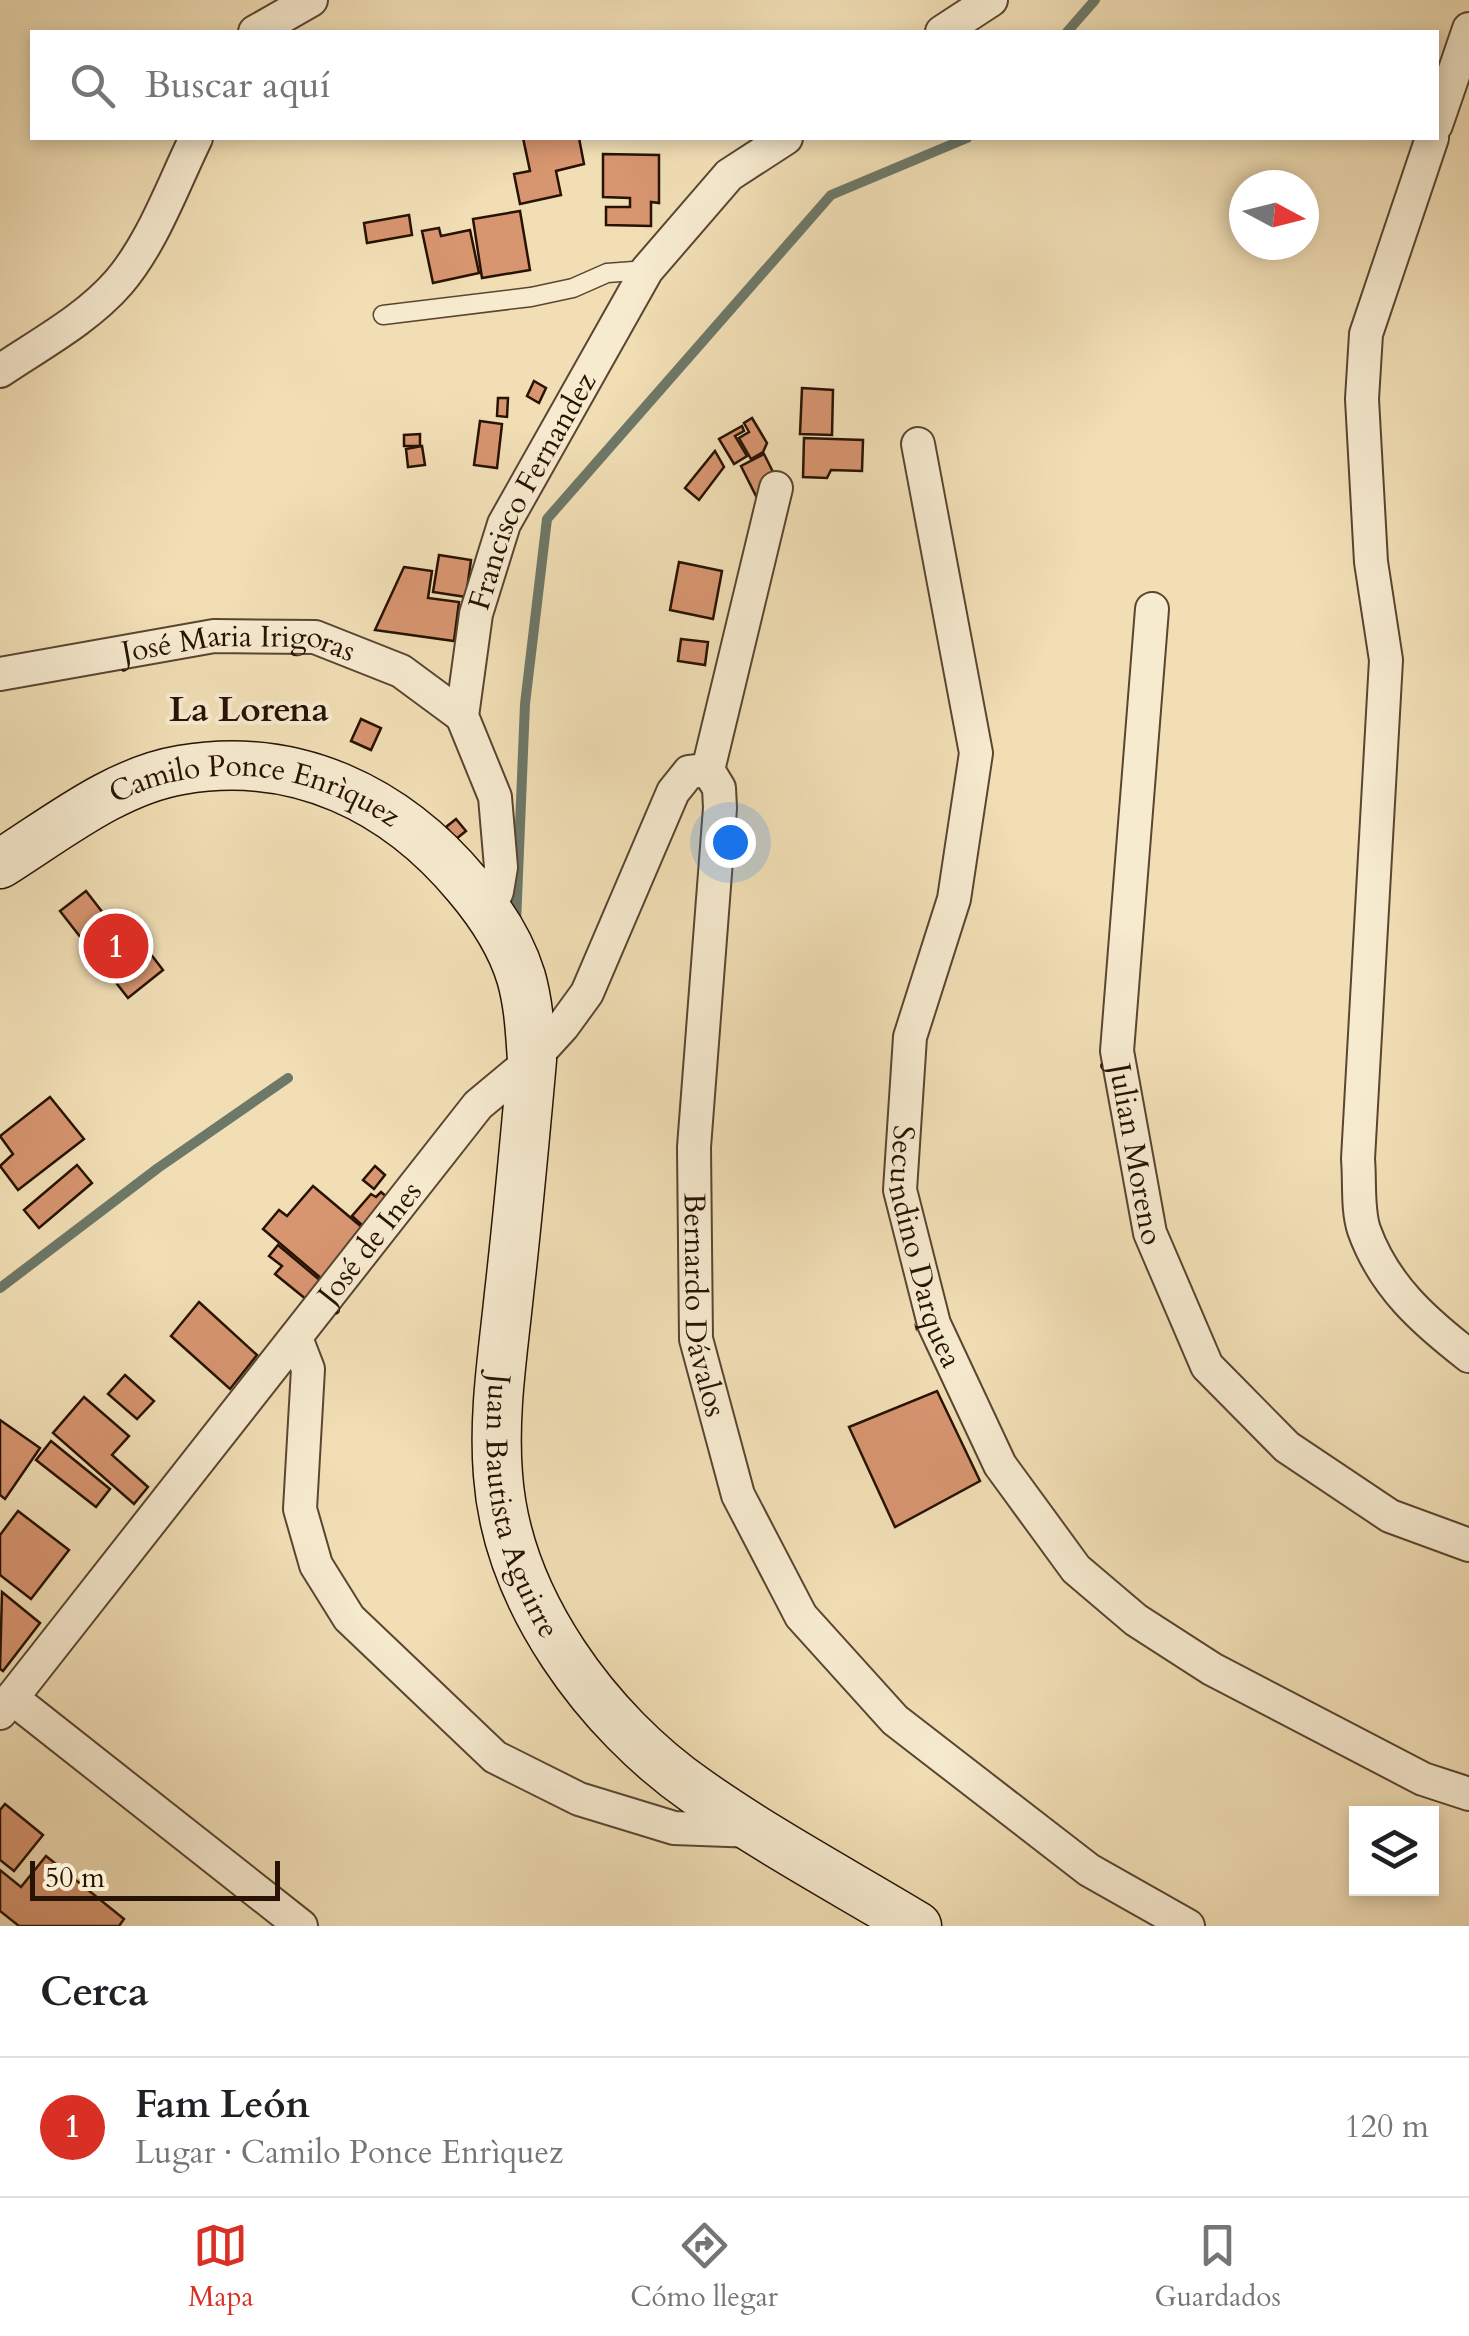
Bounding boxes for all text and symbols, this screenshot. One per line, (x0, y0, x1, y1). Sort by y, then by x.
search box (30, 30, 1439, 140)
icon: search (65, 58, 120, 113)
text: Buscar aquí (145, 59, 331, 111)
north arrow (1229, 170, 1319, 260)
street label: Francisco Fernandez (458, 364, 606, 615)
street label: José Maria Irigoras (114, 615, 361, 673)
district label: La Lorena (169, 686, 329, 734)
street label: Camilo Ponce Enrìquez (102, 745, 409, 837)
your location (705, 817, 756, 868)
pin: 1 (84, 908, 148, 984)
street label: Julian Moreno (1098, 1056, 1173, 1251)
street label: Secundino Darquea (879, 1124, 972, 1374)
street label: José de Ines (306, 1173, 431, 1316)
street label: Bernardo Dávalos (674, 1193, 736, 1421)
street label: Juan Bautista Aguirre (476, 1368, 569, 1646)
map controls (1349, 1806, 1439, 1896)
button: layers (1349, 1806, 1439, 1896)
scale bar (30, 1856, 280, 1900)
text: 50 m (45, 1859, 105, 1897)
text: Cerca (40, 1963, 149, 2020)
text: Fam León (135, 2079, 310, 2131)
text: 1 (64, 2105, 81, 2149)
text: 120 m (1344, 2105, 1429, 2149)
text: Lugar · Camilo Ponce Enrìquez (135, 2131, 563, 2175)
tab: Mapa (188, 2218, 254, 2316)
tab: Cómo llegar (630, 2218, 778, 2316)
tab: Guardados (1155, 2218, 1281, 2316)

